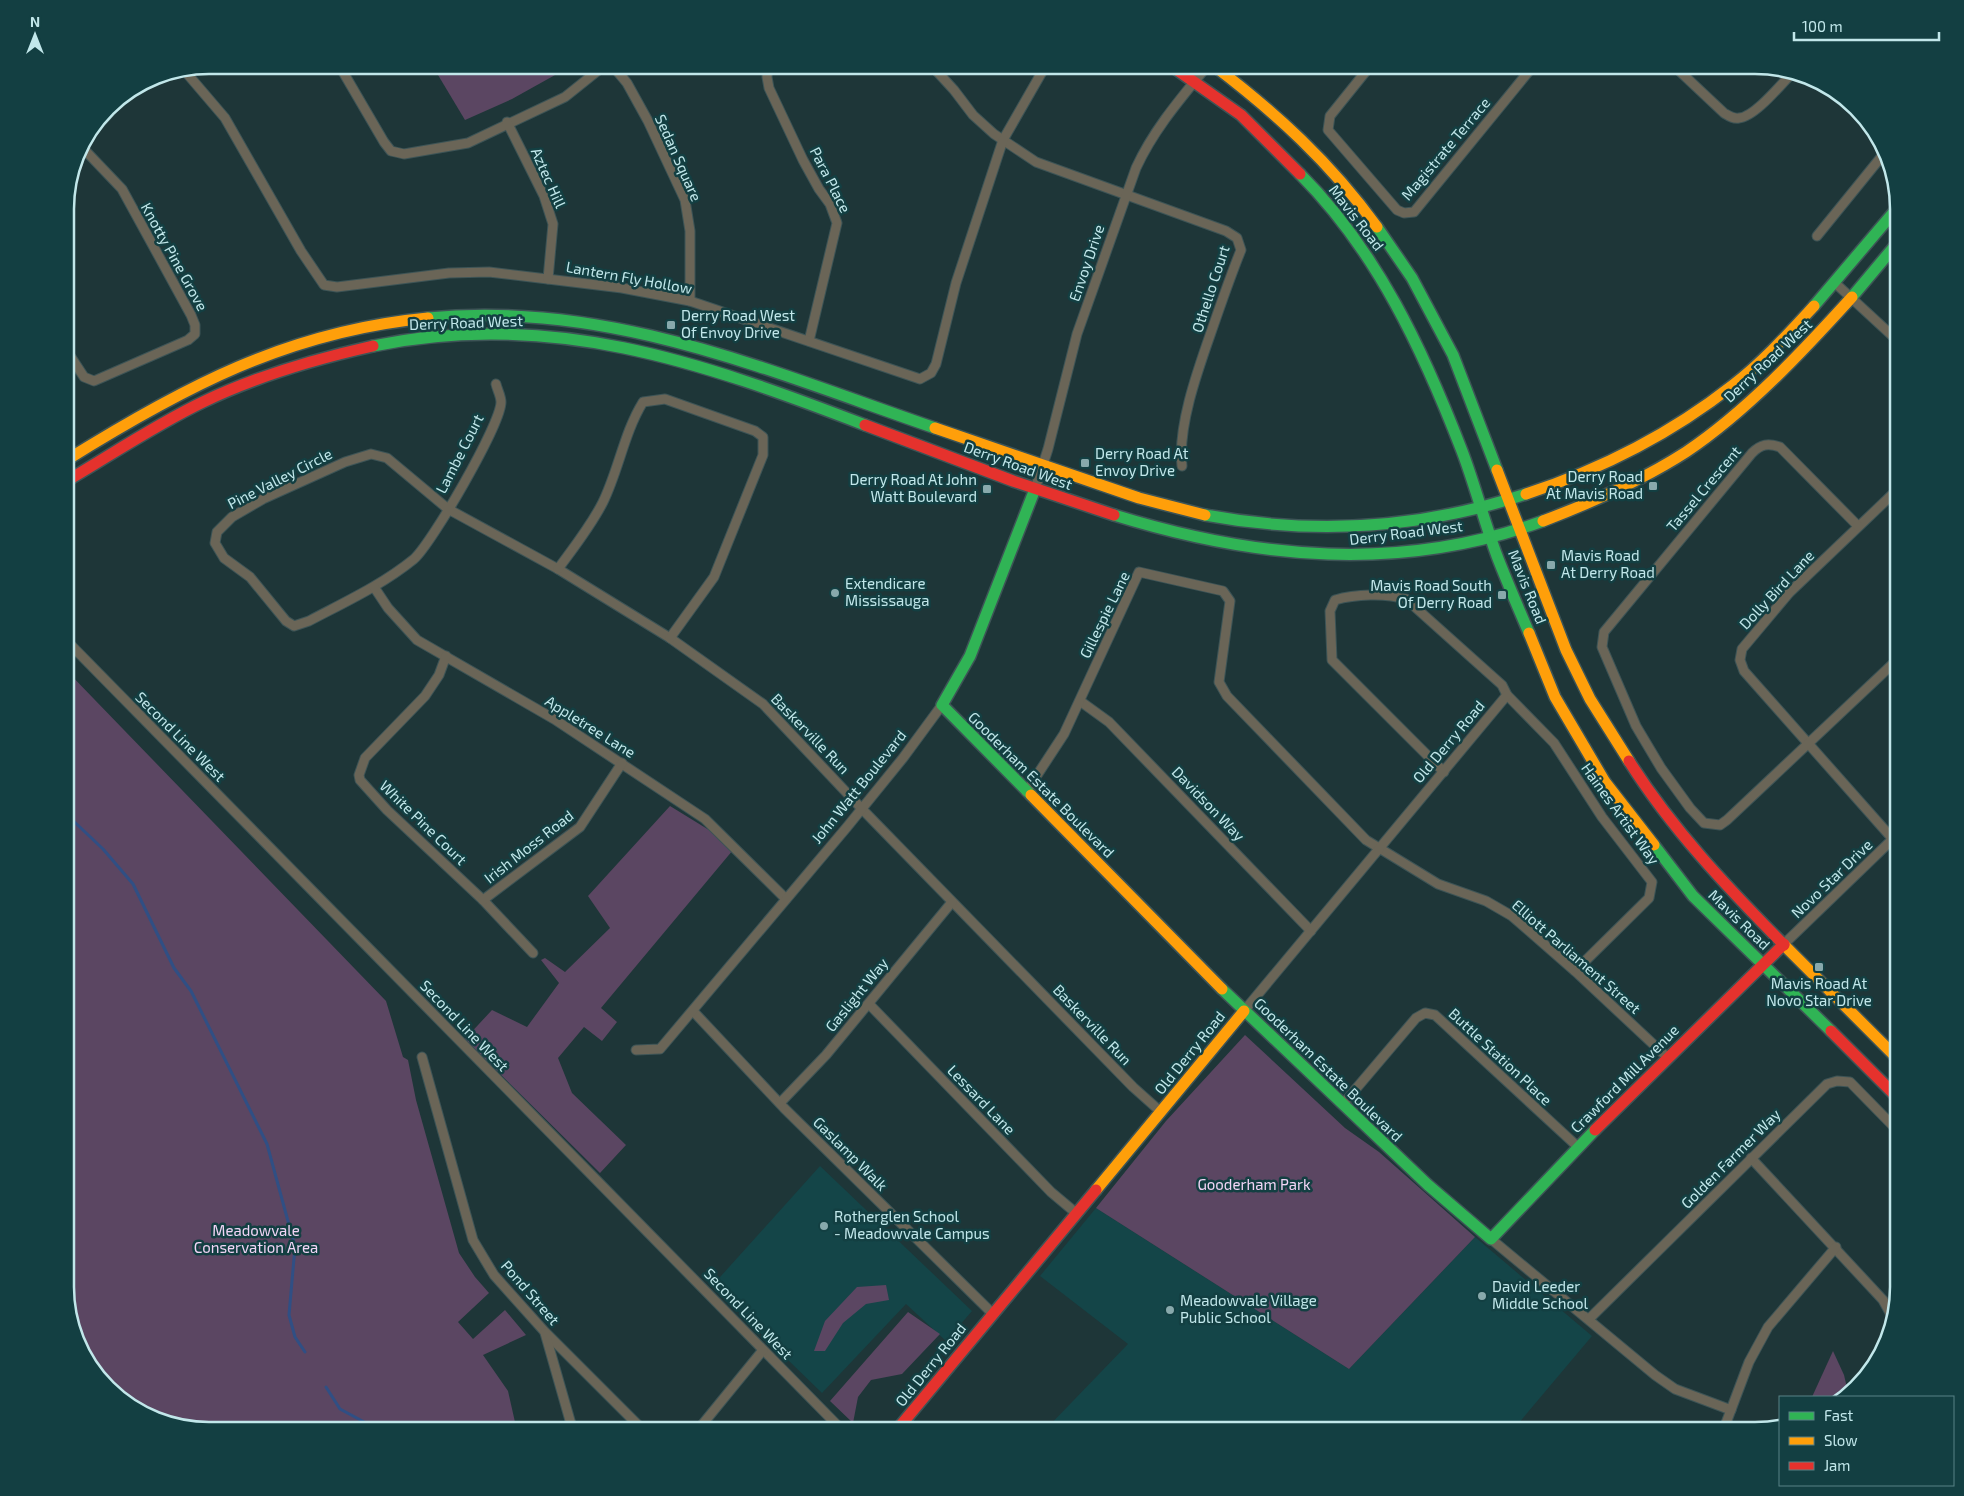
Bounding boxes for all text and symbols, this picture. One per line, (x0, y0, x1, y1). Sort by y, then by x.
north arrow (10, 10, 60, 60)
scale bar (1794, 10, 1939, 42)
text: N (30, 13, 40, 30)
text: 100 m (1802, 17, 1843, 35)
street label: Magistrate Terrace (1397, 93, 1493, 203)
street label: Sedan Square (652, 111, 706, 204)
street label: Para Place (807, 144, 855, 215)
street label: Aztec Hill (528, 145, 570, 211)
street label: Mavis Road (1326, 181, 1388, 254)
street label: Knotty Pine Grove (138, 199, 212, 314)
street label: Envoy Drive (1065, 222, 1108, 303)
street label: Othello Court (1187, 243, 1233, 335)
street label: Lantern Fly Hollow (565, 257, 694, 297)
place label: Derry Road West Of Envoy Drive (681, 306, 795, 341)
street label: Derry Road West (409, 311, 524, 333)
street label: Derry Road West (1719, 315, 1815, 406)
marker: Derry Road West Of Envoy Drive (665, 319, 677, 331)
street label: Lambe Court (431, 411, 487, 496)
street label: Derry Road West (962, 437, 1075, 493)
street label: Tassel Crescent (1662, 442, 1744, 535)
street label: Pine Valley Circle (224, 444, 335, 512)
place label: Derry Road At Envoy Drive (1095, 444, 1189, 479)
marker: Derry Road At Envoy Drive (1079, 457, 1091, 469)
place label: Derry Road At Mavis Road (1546, 467, 1643, 502)
place label: Derry Road At John Watt Boulevard (849, 470, 977, 505)
marker: Derry Road At Mavis Road (1647, 480, 1659, 492)
marker: Derry Road At John Watt Boulevard (981, 483, 993, 495)
street label: Derry Road West (1348, 516, 1464, 548)
place label: Mavis Road At Derry Road (1561, 546, 1655, 581)
street label: Dolly Bird Lane (1735, 546, 1817, 633)
street label: Mavis Road (1505, 547, 1551, 626)
marker: Mavis Road At Derry Road (1545, 559, 1557, 571)
street label: Gillespie Lane (1075, 568, 1133, 661)
place label: Extendicare Mississauga (845, 574, 929, 609)
place label: Mavis Road South Of Derry Road (1370, 576, 1492, 611)
marker: Extendicare Mississauga (829, 587, 841, 599)
marker: Mavis Road South Of Derry Road (1496, 589, 1508, 601)
street label: Second Line West (132, 688, 230, 785)
street label: Baskerville Run (768, 689, 854, 777)
street label: Appletree Lane (542, 691, 639, 761)
street label: Old Derry Road (1409, 697, 1488, 786)
street label: Gooderham Estate Boulevard (965, 708, 1118, 861)
street label: John Watt Boulevard (807, 726, 909, 847)
street label: Haines Artist Way (1578, 759, 1664, 868)
street label: Davidson Way (1169, 762, 1249, 844)
street label: White Pine Court (377, 776, 471, 868)
street label: Irish Moss Road (480, 806, 577, 887)
street label: Novo Star Drive (1787, 835, 1876, 921)
street label: Mavis Road (1705, 886, 1774, 953)
street label: Elliott Parliament Street (1509, 896, 1645, 1017)
street label: Gaslight Way (821, 954, 891, 1035)
marker: Mavis Road At Novo Star Drive (1813, 961, 1825, 973)
place label: Mavis Road At Novo Star Drive (1766, 974, 1872, 1009)
street label: Second Line West (417, 976, 513, 1075)
street label: Baskerville Run (1050, 980, 1136, 1068)
street label: Gooderham Estate Boulevard (1251, 994, 1407, 1145)
street label: Buttle Station Place (1445, 1004, 1556, 1109)
street label: Old Derry Road (1150, 1007, 1228, 1098)
street label: Crawford Mill Avenue (1566, 1020, 1682, 1136)
street label: Lessard Lane (944, 1061, 1019, 1138)
street label: Golden Farmer Way (1677, 1105, 1784, 1212)
street label: Gaslamp Walk (810, 1113, 892, 1194)
park label: Gooderham Park (1197, 1175, 1311, 1193)
place label: Rotherglen School - Meadowvale Campus (834, 1207, 990, 1242)
marker: Rotherglen School - Meadowvale Campus (818, 1220, 830, 1232)
park label: Meadowvale Conservation Area (194, 1221, 318, 1256)
street label: Pond Street (498, 1256, 564, 1329)
street label: Second Line West (701, 1264, 797, 1363)
place label: David Leeder Middle School (1492, 1277, 1588, 1312)
marker: David Leeder Middle School (1476, 1290, 1488, 1302)
place label: Meadowvale Village Public School (1180, 1291, 1317, 1326)
marker: Meadowvale Village Public School (1164, 1304, 1176, 1316)
street label: Old Derry Road (891, 1319, 969, 1410)
legend (1779, 1396, 1954, 1486)
text: Fast (1824, 1406, 1854, 1424)
text: Slow (1824, 1431, 1858, 1449)
text: Jam (1824, 1456, 1850, 1474)

